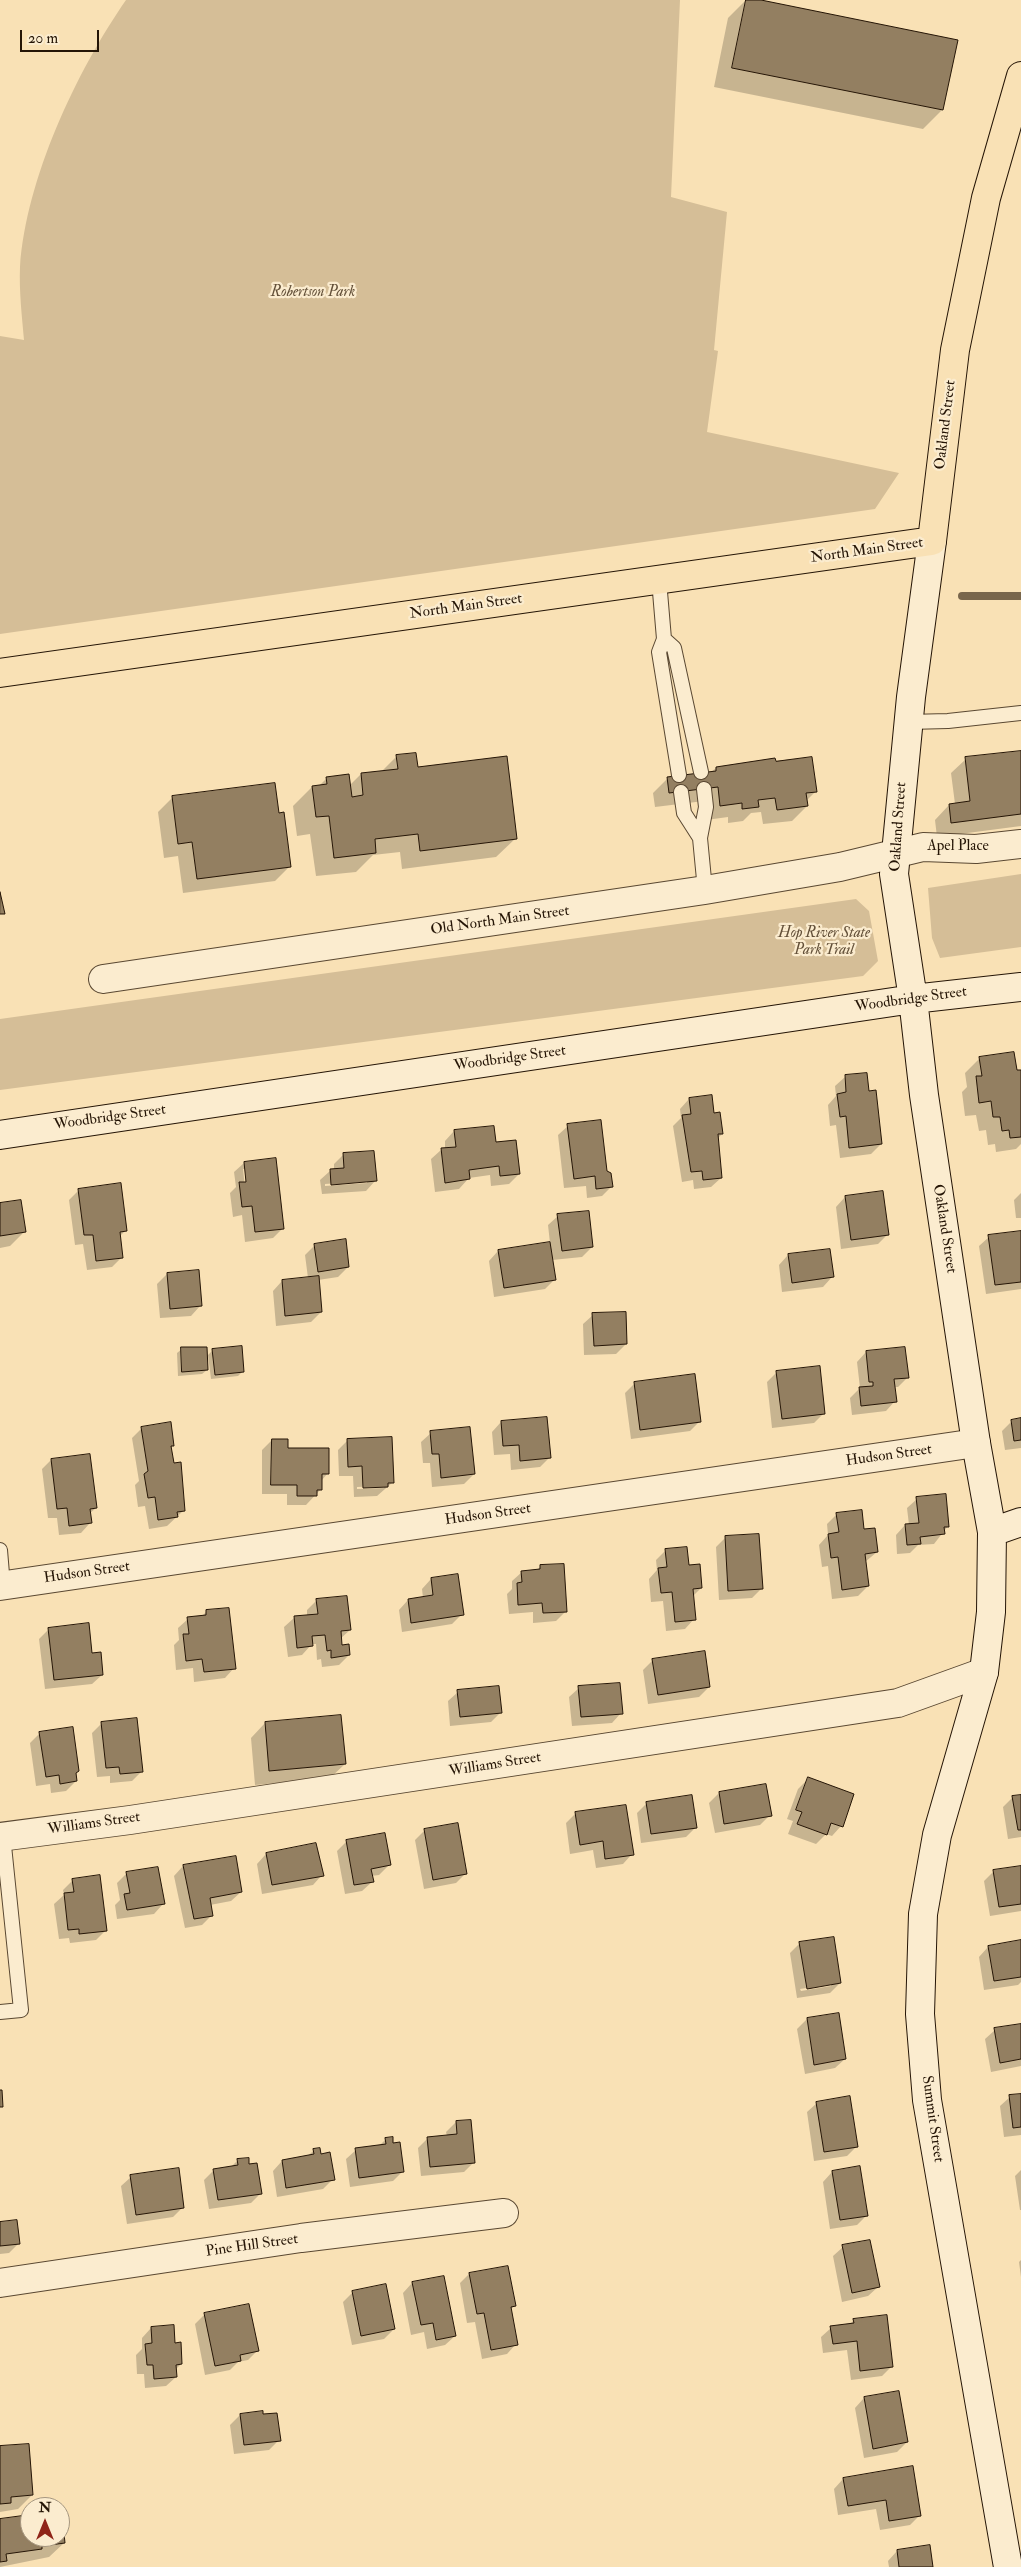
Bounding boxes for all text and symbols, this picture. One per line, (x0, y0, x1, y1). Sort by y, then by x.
scale bar (22, 20, 101, 52)
text: 20 m (28, 29, 58, 48)
park label: Robertson Park (271, 284, 355, 302)
street label: Oakland Street (932, 379, 960, 471)
street label: North Main Street (810, 534, 924, 568)
street label: North Main Street (409, 590, 523, 624)
street label: Oakland Street (887, 782, 911, 872)
street label: Apel Place (927, 838, 989, 856)
street label: Old North Main Street (430, 902, 570, 940)
park label: Hop River State Park Trail (778, 925, 870, 960)
street label: Woodbridge Street (854, 983, 968, 1017)
street label: Woodbridge Street (453, 1042, 567, 1076)
street label: Woodbridge Street (53, 1101, 167, 1135)
street label: Oakland Street (928, 1183, 960, 1275)
street label: Hudson Street (845, 1441, 933, 1471)
street label: Hudson Street (444, 1500, 532, 1530)
street label: Hudson Street (43, 1558, 131, 1588)
street label: Williams Street (448, 1749, 542, 1781)
street label: Williams Street (47, 1809, 141, 1839)
street label: Summit Street (917, 2074, 947, 2164)
street label: Pine Hill Street (205, 2231, 299, 2261)
north arrow (20, 2497, 70, 2547)
text: N (39, 2499, 51, 2516)

